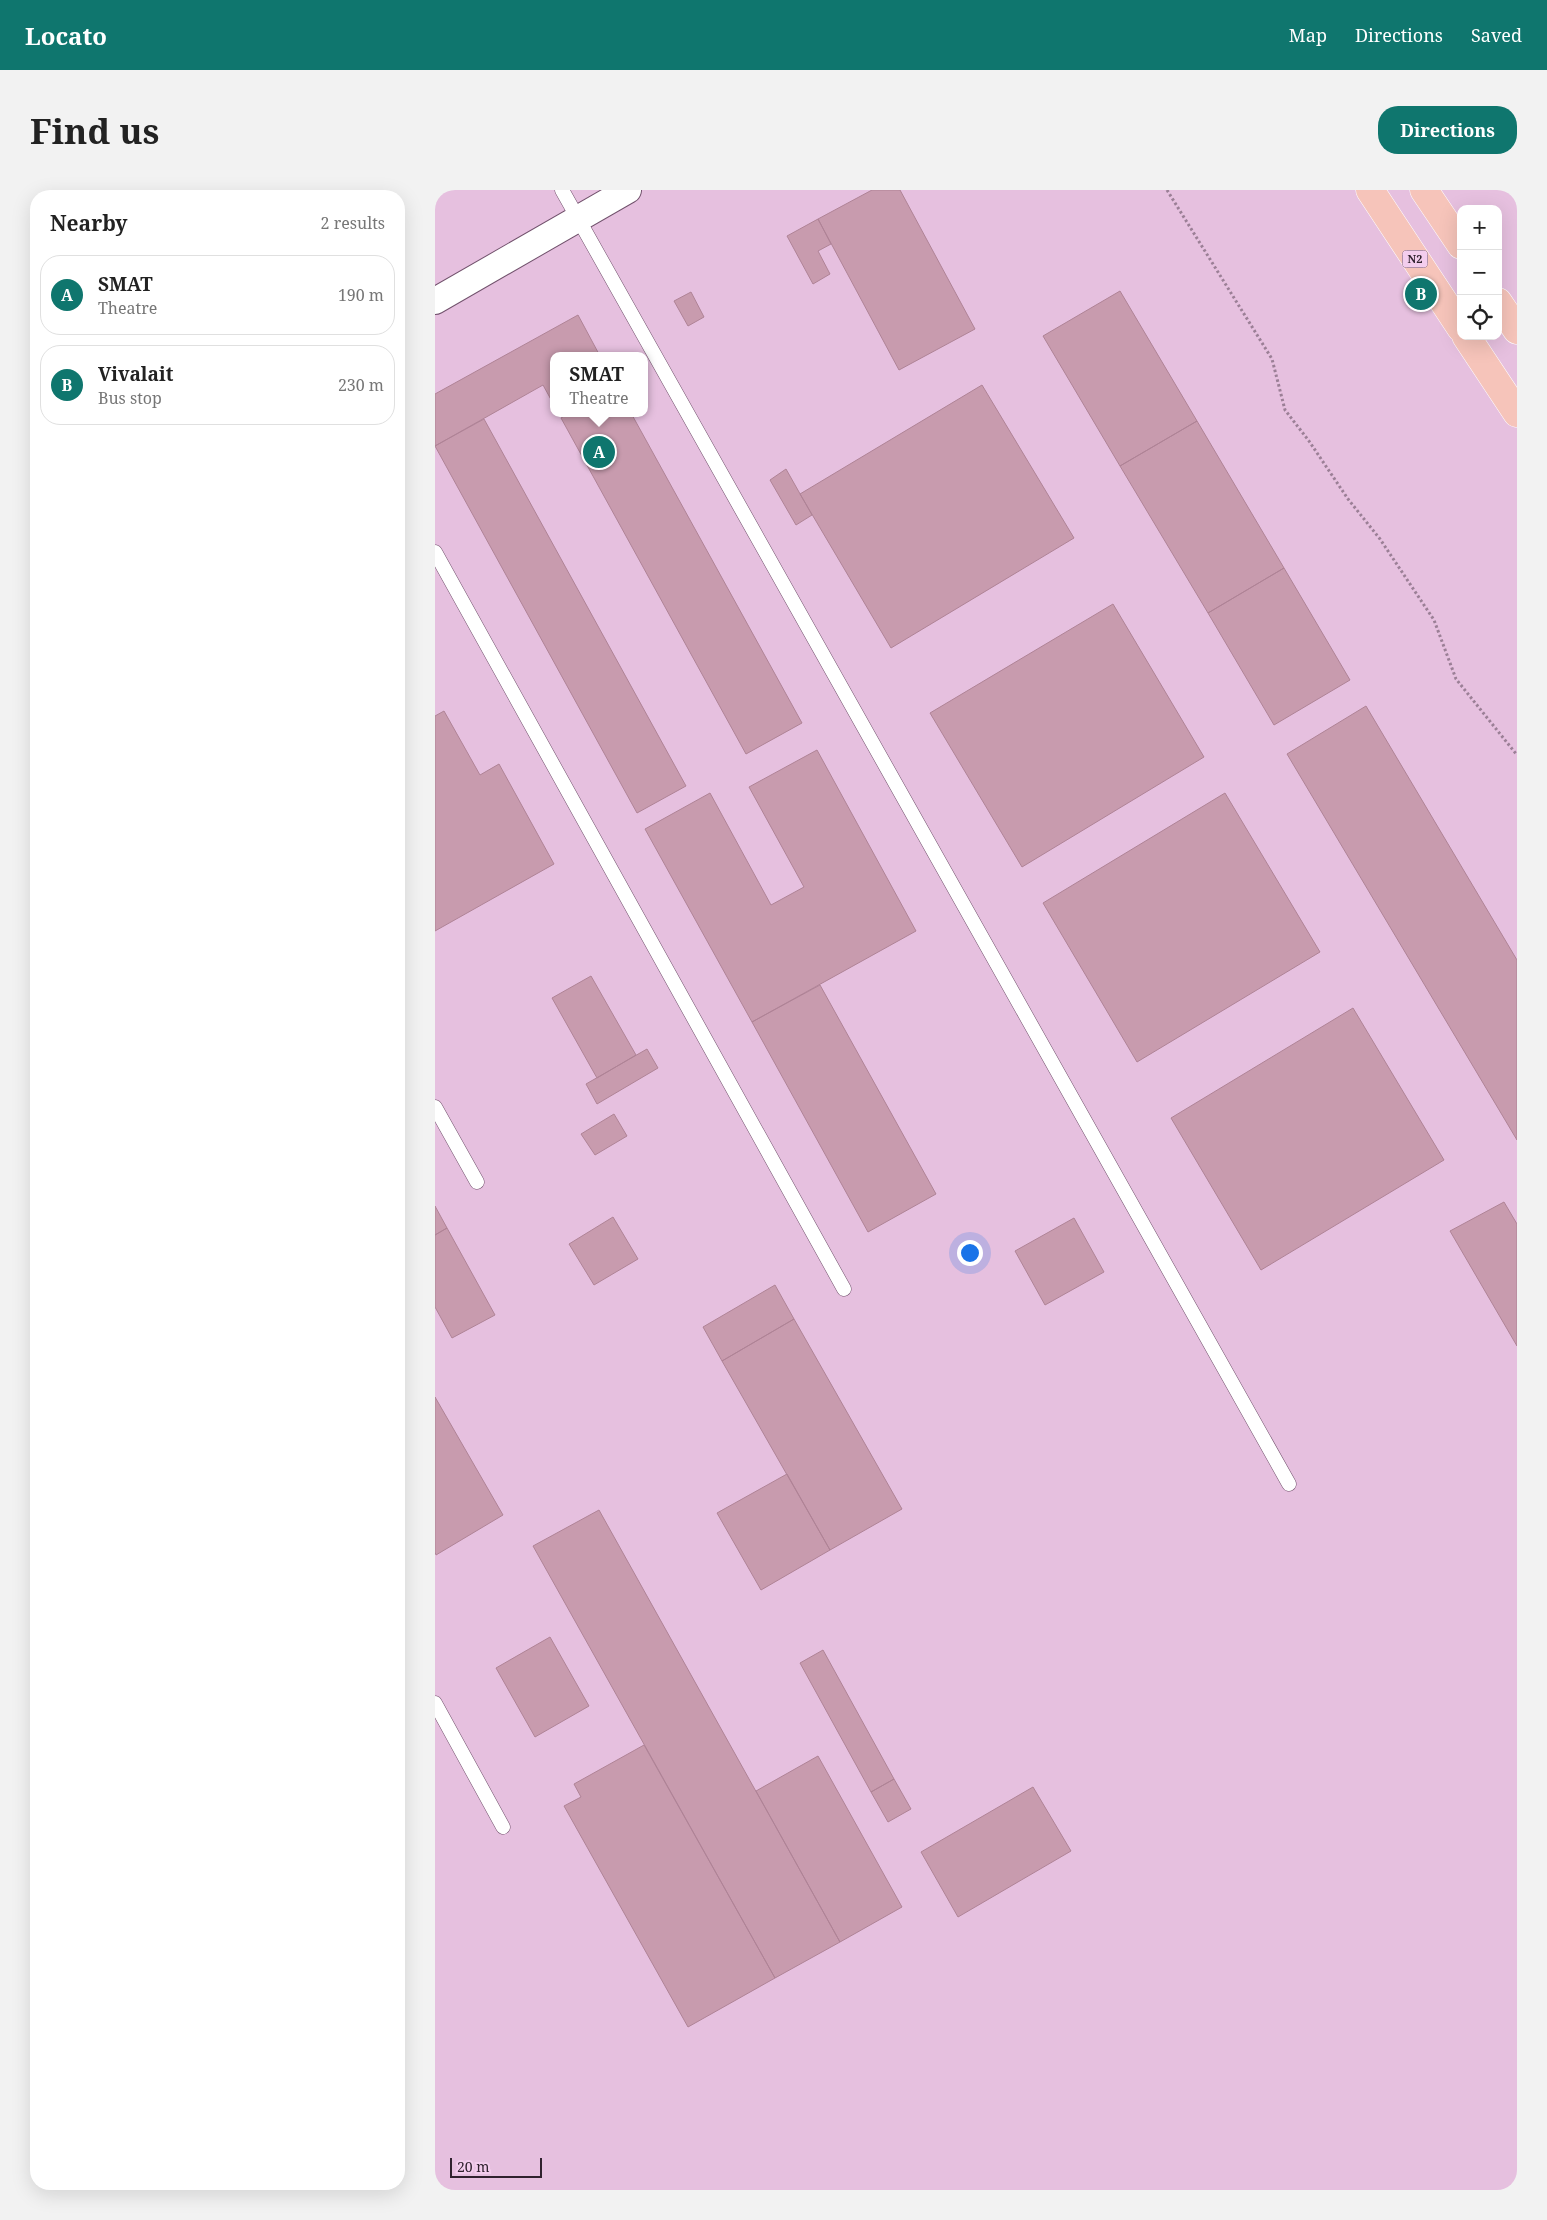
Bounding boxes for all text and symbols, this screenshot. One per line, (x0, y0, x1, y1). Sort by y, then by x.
text: Locato (25, 19, 107, 52)
text: Map (1289, 23, 1327, 47)
text: Directions (1355, 23, 1443, 47)
text: Saved (1471, 23, 1522, 47)
button: Directions (1378, 106, 1517, 154)
text: Find us (30, 107, 159, 154)
map controls (1457, 205, 1502, 340)
button: + (1457, 205, 1502, 250)
text: Nearby (50, 209, 128, 237)
text: 2 results (321, 212, 385, 234)
button: − (1457, 250, 1502, 295)
road number: N2 (1403, 251, 1427, 268)
text: SMAT (98, 271, 153, 297)
pin: B (1405, 275, 1437, 313)
text: A (61, 284, 73, 306)
text: 190 m (338, 284, 384, 306)
button: locate (1457, 295, 1502, 340)
text: Theatre (98, 297, 157, 319)
popup (550, 352, 648, 417)
text: Vivalait (98, 361, 173, 387)
text: SMAT (569, 361, 624, 387)
text: B (62, 374, 72, 396)
text: 230 m (338, 374, 384, 396)
text: Bus stop (98, 387, 162, 409)
text: Theatre (569, 387, 629, 409)
pin: A (583, 433, 615, 471)
your location (957, 1240, 983, 1266)
scale bar (450, 2155, 543, 2178)
text: 20 m (457, 2157, 490, 2176)

